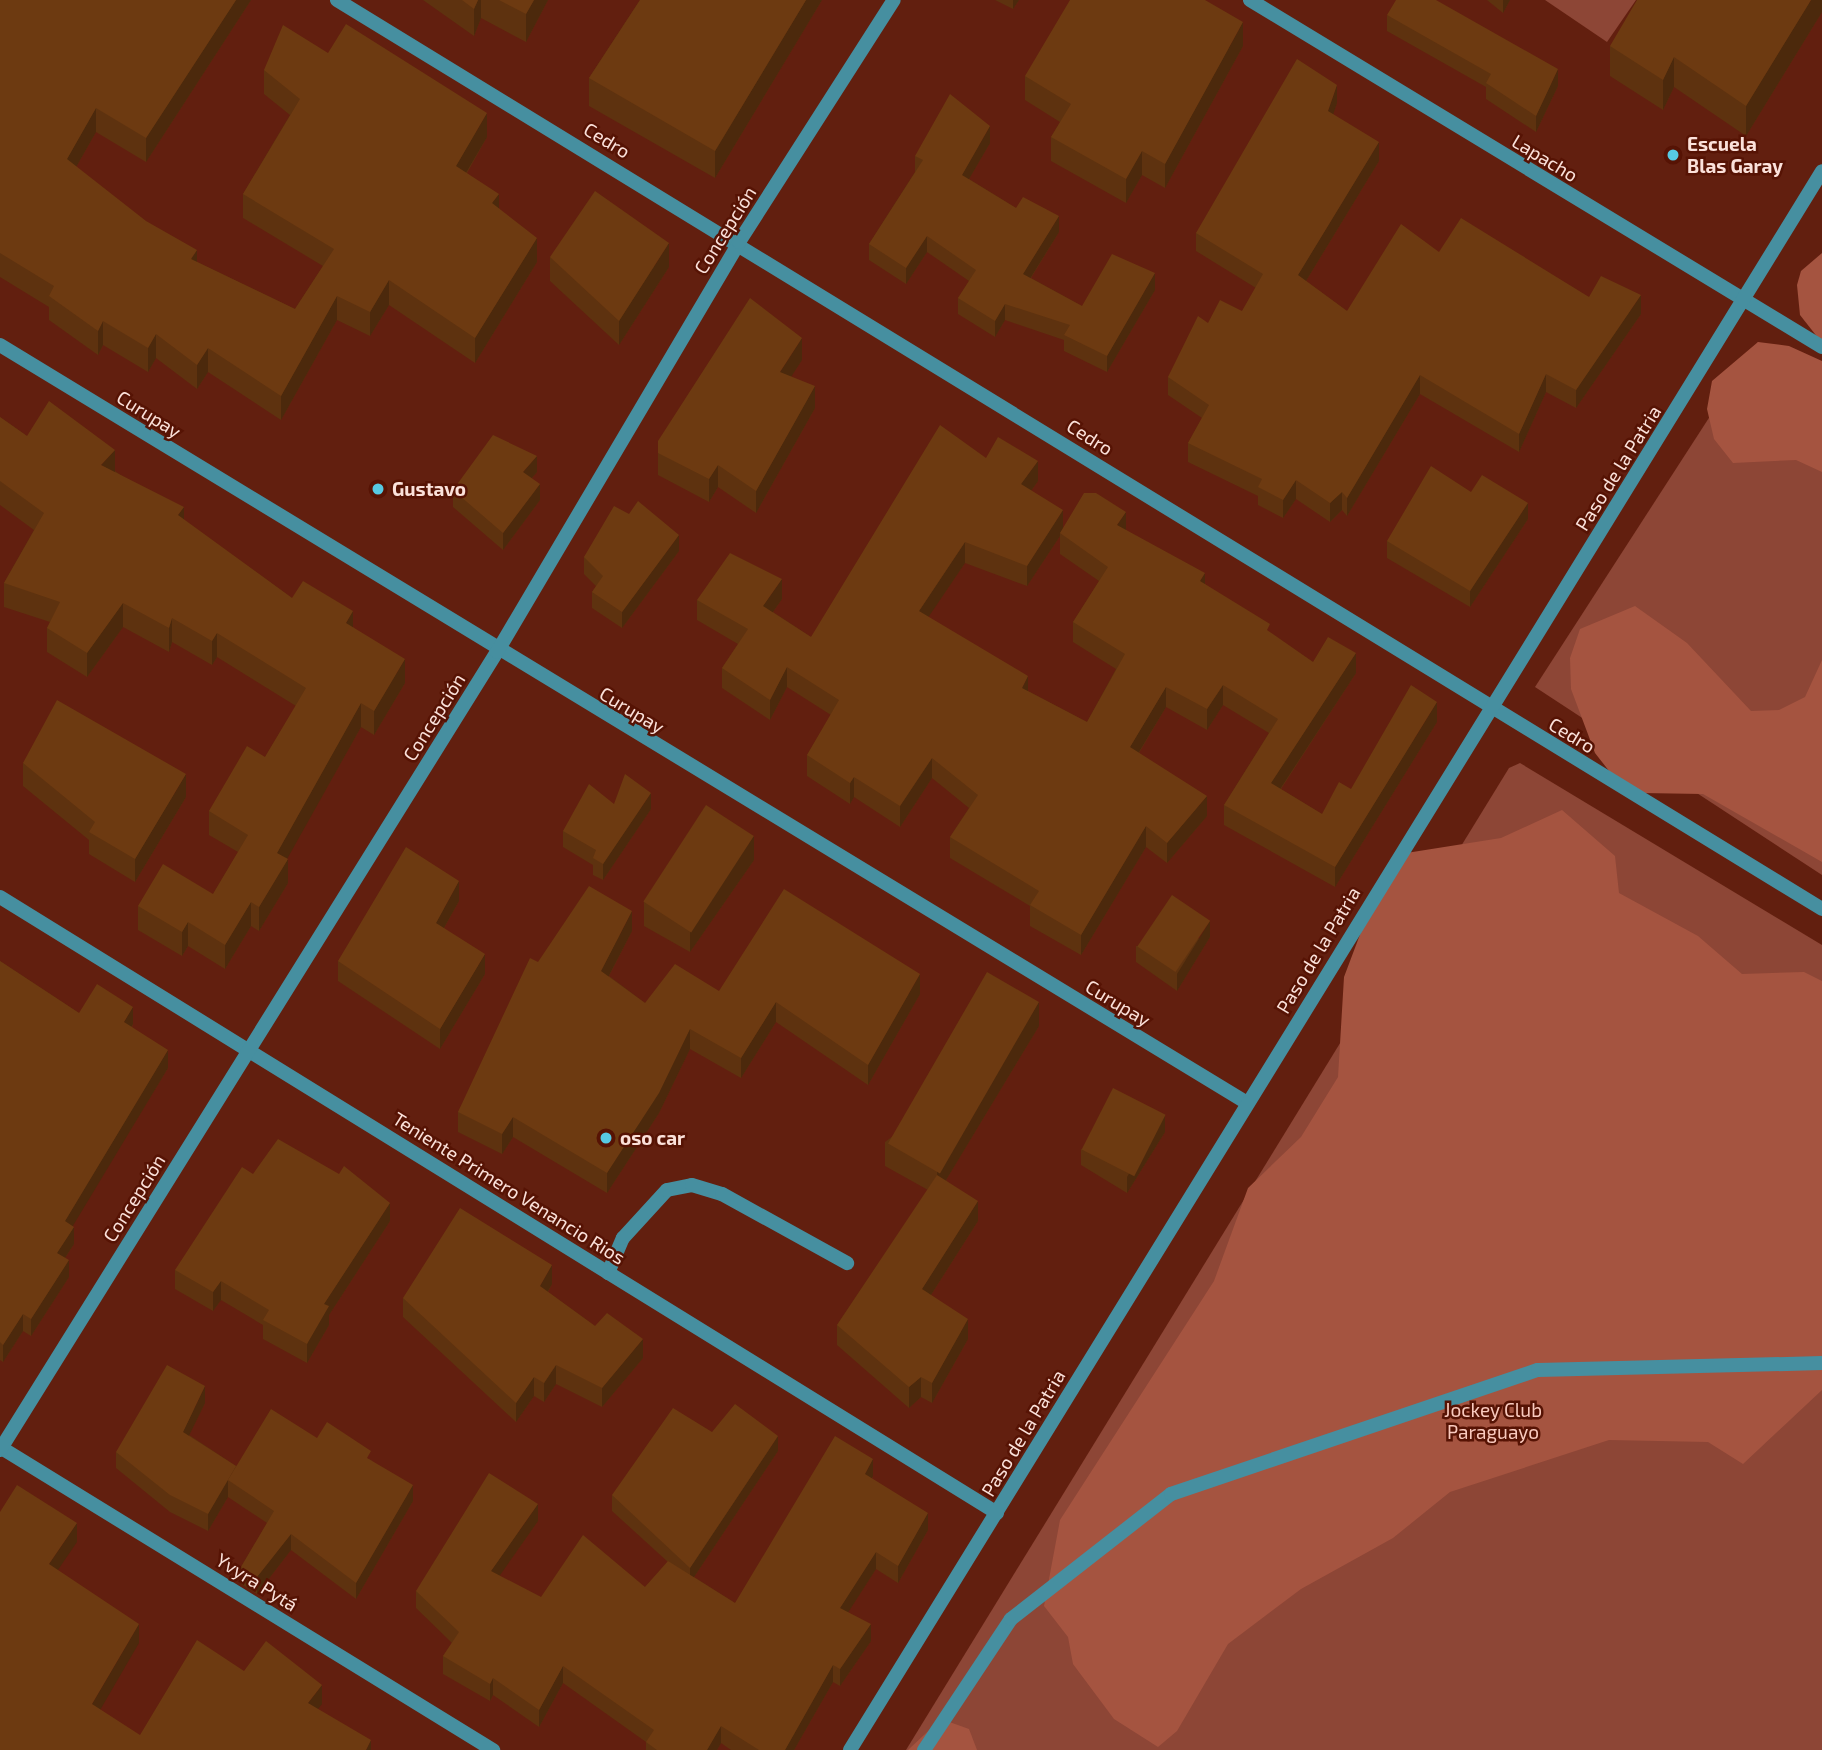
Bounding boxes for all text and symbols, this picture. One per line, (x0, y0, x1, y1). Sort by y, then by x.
street label: Cedro (580, 117, 634, 163)
street label: Lapacho (1508, 129, 1582, 187)
place label: Escuela Blas Garay (1687, 133, 1783, 177)
marker: Escuela Blas Garay (1665, 147, 1681, 163)
street label: Concepción (689, 182, 761, 278)
street label: Curupay (113, 385, 185, 443)
street label: Paso de la Patria (1570, 401, 1666, 535)
street label: Cedro (1063, 414, 1117, 460)
place label: Gustavo (392, 478, 466, 500)
marker: Gustavo (370, 481, 386, 497)
street label: Concepción (398, 669, 470, 765)
street label: Curupay (595, 682, 669, 738)
street label: Cedro (1545, 712, 1599, 758)
street label: Paso de la Patria (1271, 883, 1365, 1017)
street label: Curupay (1081, 975, 1155, 1031)
street label: Teniente Primero Venancio Rios (388, 1107, 630, 1269)
place label: oso car (620, 1127, 685, 1149)
marker: oso car (598, 1130, 614, 1146)
street label: Concepción (98, 1150, 170, 1246)
street label: Paso de la Patria (976, 1366, 1070, 1500)
park label: Jockey Club Paraguayo (1444, 1399, 1542, 1443)
street label: Yvyra Pytá (212, 1548, 302, 1616)

